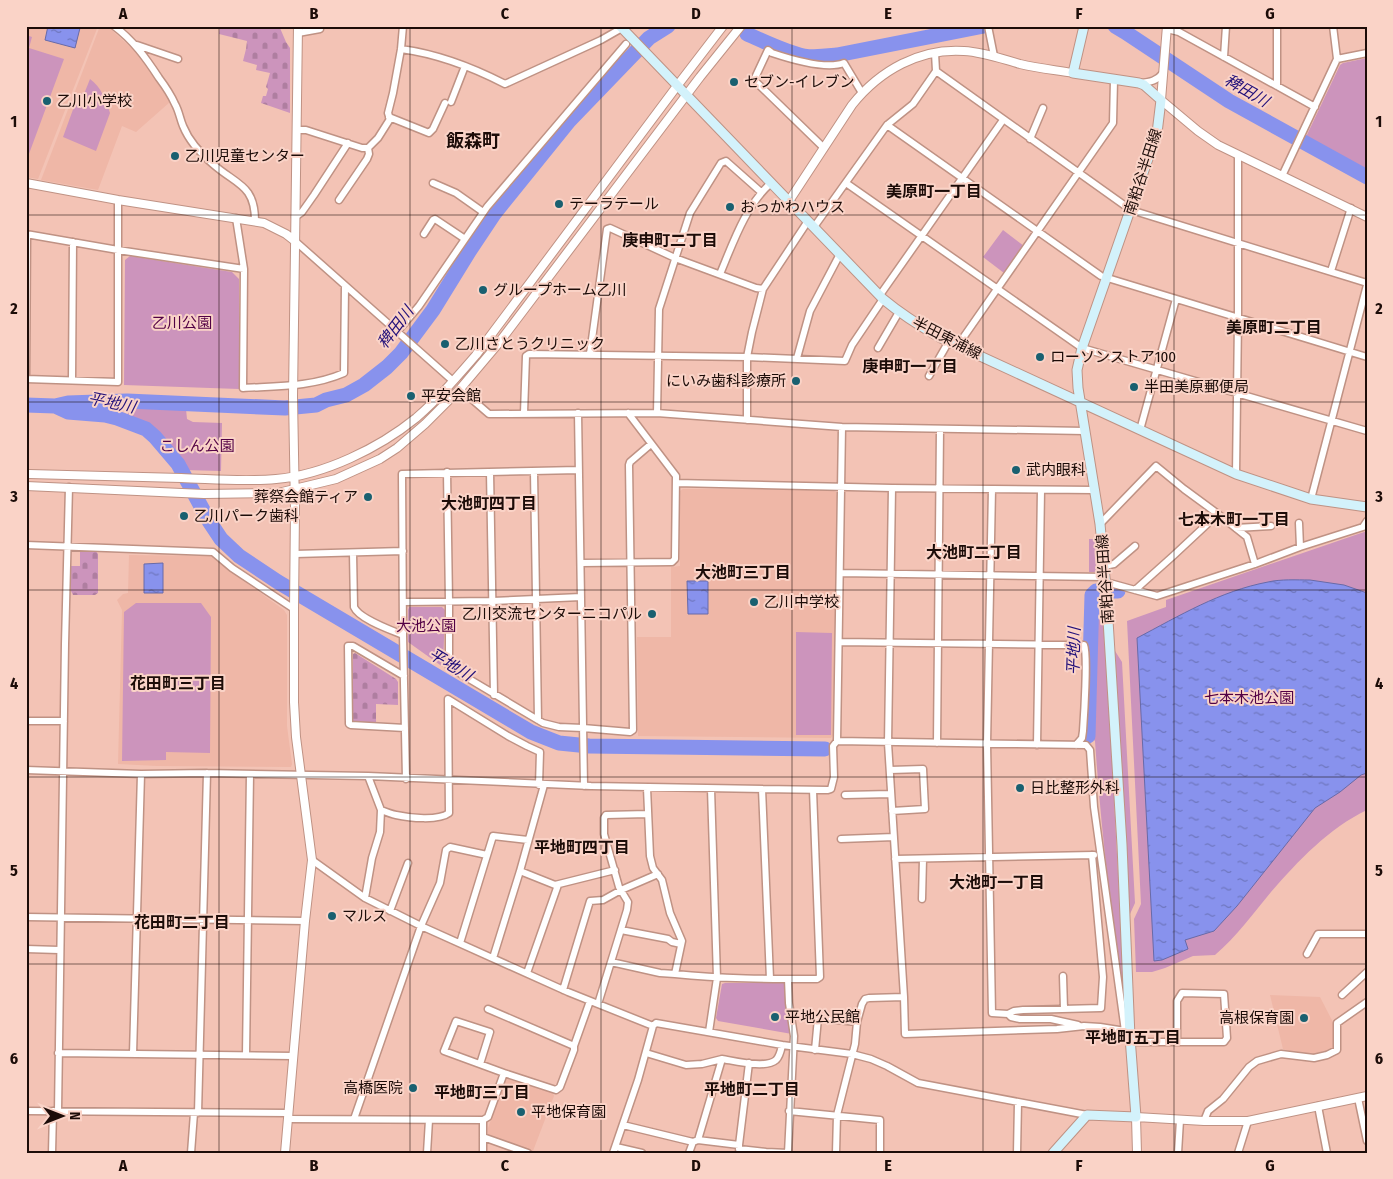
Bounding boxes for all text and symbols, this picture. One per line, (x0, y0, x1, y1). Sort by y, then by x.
text: A (118, 4, 128, 23)
text: B (310, 4, 319, 23)
text: C (501, 4, 510, 23)
text: D (691, 4, 701, 23)
text: E (884, 4, 892, 23)
text: F (1075, 4, 1083, 23)
text: G (1265, 4, 1275, 23)
water label: 稗田川 (1221, 70, 1274, 112)
place label: セブン-イレブン (744, 73, 855, 91)
marker: セブン-イレブン (728, 76, 740, 88)
place label: 乙川小学校 (57, 92, 132, 110)
marker: 乙川小学校 (41, 95, 53, 107)
text: 1 (11, 112, 17, 131)
text: 1 (1376, 112, 1382, 131)
street label: 南粕谷半田線 (1121, 126, 1165, 218)
district label: 飯森町 (446, 130, 500, 152)
place label: 乙川児童センター (185, 147, 305, 165)
marker: 乙川児童センター (169, 150, 181, 162)
district label: 美原町一丁目 (886, 182, 982, 201)
place label: テーラテール (569, 195, 659, 213)
marker: テーラテール (553, 198, 565, 210)
place label: おっかわハウス (740, 198, 845, 216)
marker: おっかわハウス (724, 201, 736, 213)
district label: 庚申町二丁目 (622, 231, 718, 250)
place label: グループホーム乙川 (493, 281, 627, 299)
marker: グループホーム乙川 (477, 284, 489, 296)
text: 2 (9, 299, 18, 318)
text: 2 (1374, 299, 1383, 318)
water label: 稗田川 (373, 301, 419, 352)
street label: 半田東浦線 (909, 313, 985, 363)
park label: 乙川公園 (152, 314, 212, 332)
district label: 美原町二丁目 (1226, 318, 1322, 337)
place label: 乙川さとうクリニック (455, 335, 605, 353)
marker: 乙川さとうクリニック (439, 338, 451, 350)
place label: ローソンストア100 (1050, 348, 1176, 366)
marker: ローソンストア100 (1034, 351, 1046, 363)
district label: 庚申町一丁目 (862, 357, 958, 376)
place label: にいみ歯科診療所 (666, 372, 786, 390)
marker: にいみ歯科診療所 (790, 375, 802, 387)
place label: 半田美原郵便局 (1144, 378, 1249, 396)
marker: 半田美原郵便局 (1128, 381, 1140, 393)
place label: 平安会館 (421, 387, 481, 405)
water label: 平地川 (86, 388, 139, 417)
marker: 平安会館 (405, 390, 417, 402)
park label: こしん公園 (159, 437, 235, 455)
place label: 武内眼科 (1026, 461, 1086, 479)
marker: 武内眼科 (1010, 464, 1022, 476)
text: 3 (9, 487, 18, 506)
text: 3 (1374, 487, 1383, 506)
place label: 葬祭会館ティア (254, 488, 358, 506)
marker: 葬祭会館ティア (362, 491, 374, 503)
district label: 大池町四丁目 (441, 494, 537, 513)
place label: 乙川パーク歯科 (194, 507, 299, 525)
marker: 乙川パーク歯科 (178, 510, 190, 522)
district label: 七本木町一丁目 (1178, 510, 1290, 529)
street label: 南粕谷半田線 (1093, 533, 1117, 625)
district label: 大池町二丁目 (926, 543, 1022, 562)
district label: 大池町三丁目 (695, 563, 791, 582)
place label: 乙川中学校 (764, 593, 839, 611)
marker: 乙川中学校 (748, 596, 760, 608)
place label: 乙川交流センターニコパル (462, 605, 642, 623)
marker: 乙川交流センターニコパル (646, 608, 658, 620)
park label: 大池公園 (396, 617, 456, 635)
water label: 平地川 (1063, 625, 1084, 675)
water label: 平地川 (425, 644, 478, 686)
text: 4 (10, 674, 18, 693)
district label: 花田町三丁目 (130, 674, 226, 693)
text: 4 (1375, 674, 1383, 693)
park label: 七本木池公園 (1204, 689, 1294, 707)
place label: 日比整形外科 (1030, 779, 1120, 797)
marker: 日比整形外科 (1014, 782, 1026, 794)
district label: 平地町四丁目 (534, 838, 630, 857)
text: 5 (10, 861, 18, 880)
text: 5 (1375, 861, 1383, 880)
district label: 大池町一丁目 (949, 873, 1045, 892)
place label: マルス (342, 907, 387, 925)
marker: マルス (326, 910, 338, 922)
district label: 花田町二丁目 (134, 913, 230, 932)
place label: 平地公民館 (785, 1008, 860, 1026)
place label: 高根保育園 (1219, 1009, 1294, 1027)
marker: 平地公民館 (769, 1011, 781, 1023)
marker: 高根保育園 (1298, 1012, 1310, 1024)
district label: 平地町五丁目 (1085, 1028, 1181, 1047)
text: 6 (10, 1049, 18, 1068)
text: 6 (1375, 1049, 1383, 1068)
place label: 高橋医院 (343, 1079, 403, 1097)
district label: 平地町二丁目 (704, 1080, 800, 1099)
marker: 高橋医院 (407, 1082, 419, 1094)
district label: 平地町三丁目 (434, 1083, 530, 1102)
north arrow (38, 1092, 88, 1142)
place label: 平地保育園 (531, 1103, 606, 1121)
marker: 平地保育園 (515, 1106, 527, 1118)
text: N (66, 1112, 83, 1120)
text: A (118, 1156, 128, 1175)
text: B (310, 1156, 319, 1175)
text: C (501, 1156, 510, 1175)
text: D (691, 1156, 701, 1175)
text: E (884, 1156, 892, 1175)
text: F (1075, 1156, 1083, 1175)
text: G (1265, 1156, 1275, 1175)

